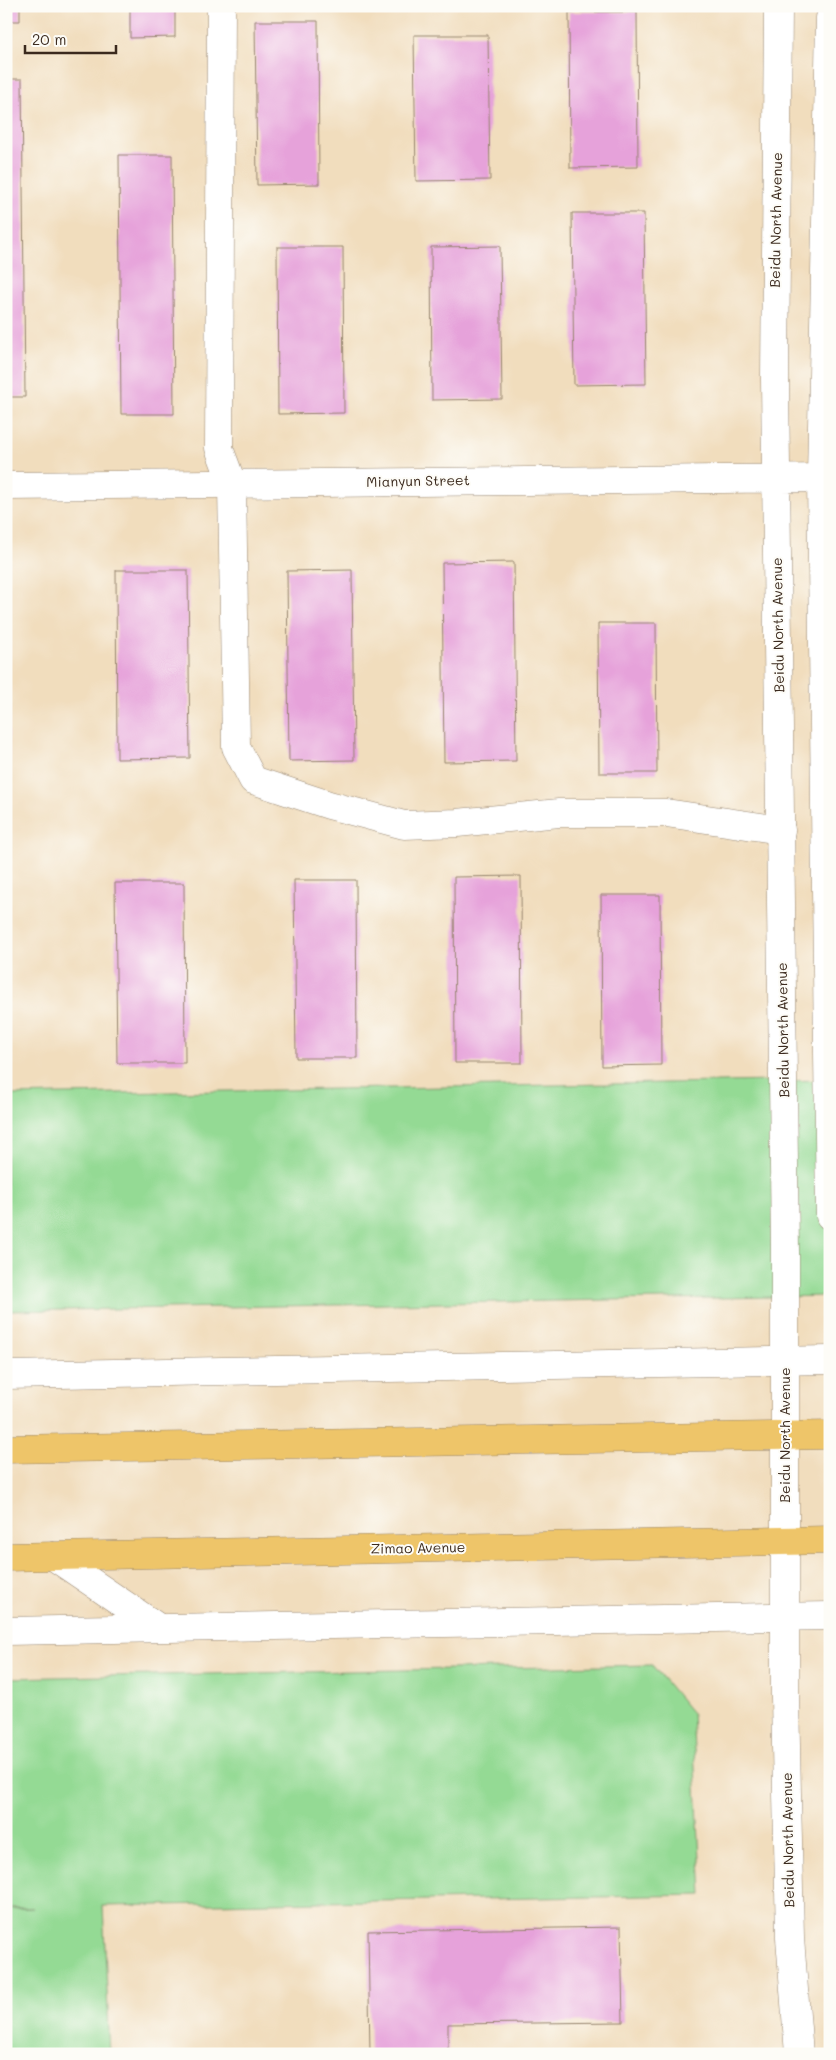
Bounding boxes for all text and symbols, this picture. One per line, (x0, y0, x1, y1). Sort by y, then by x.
scale bar (25, 22, 116, 54)
text: 20 m (32, 29, 66, 49)
street label: Beidu North Avenue (765, 152, 786, 288)
street label: Mianyun Street (366, 470, 470, 491)
street label: Beidu North Avenue (767, 557, 788, 693)
street label: Beidu North Avenue (772, 962, 793, 1098)
street label: Beidu North Avenue (775, 1367, 794, 1503)
street label: Zimao Avenue (370, 1537, 466, 1558)
street label: Beidu North Avenue (777, 1772, 798, 1908)

